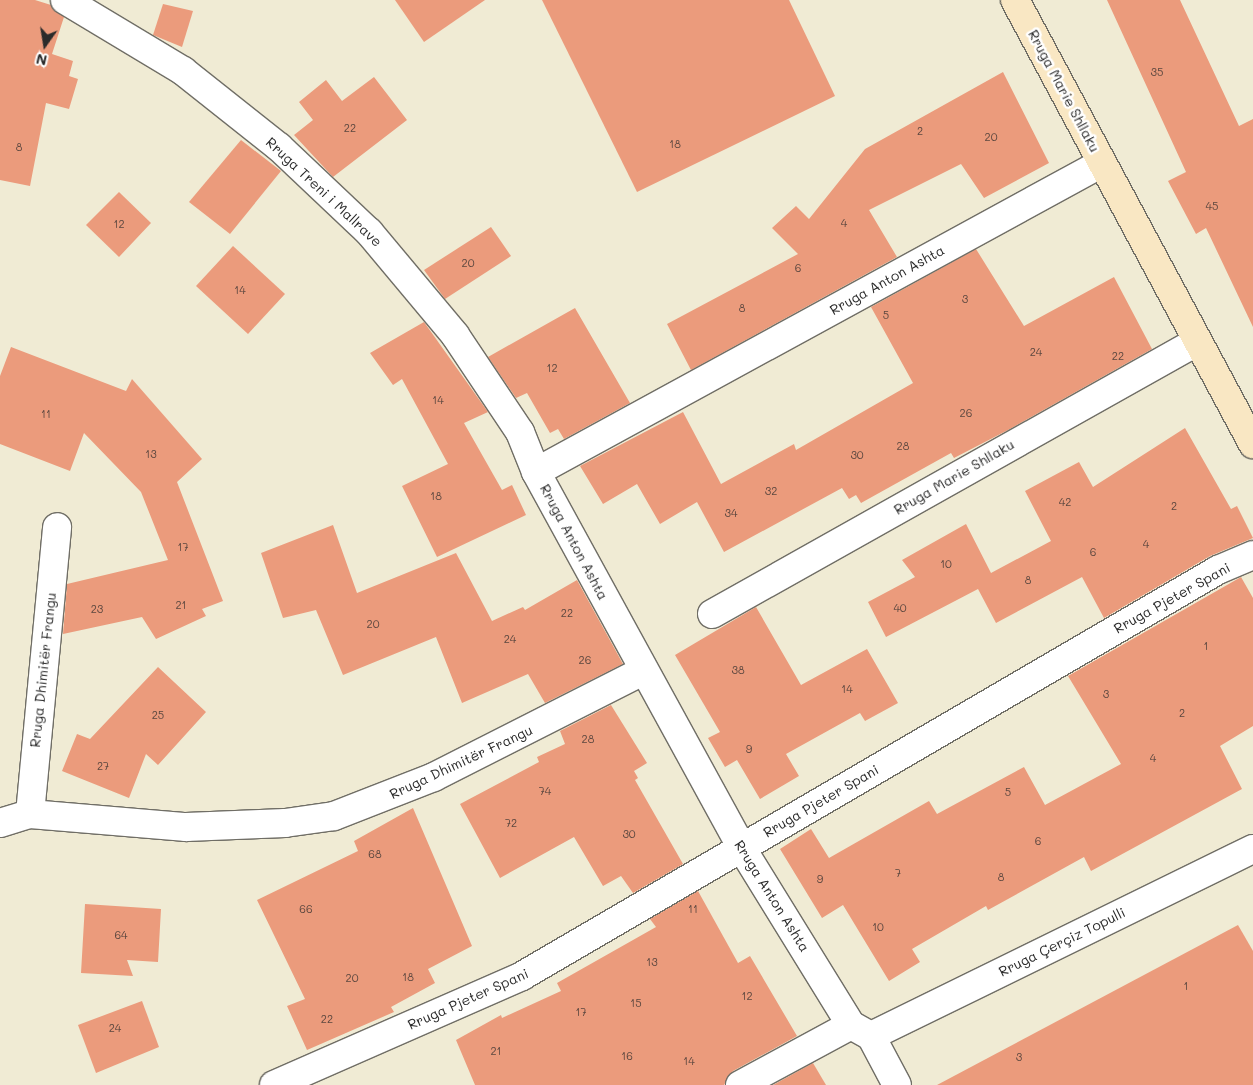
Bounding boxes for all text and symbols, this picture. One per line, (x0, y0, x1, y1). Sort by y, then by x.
north arrow (20, 20, 70, 70)
street label: Rruga Marie Shllaku (1025, 27, 1103, 155)
text: N (34, 50, 49, 71)
house number: 35 (1151, 65, 1163, 79)
house number: 22 (344, 121, 356, 135)
house number: 2 (917, 124, 923, 138)
house number: 20 (985, 130, 997, 144)
street label: Rruga Treni i Mallrave (263, 134, 385, 250)
house number: 18 (669, 137, 681, 151)
house number: 8 (16, 140, 22, 154)
house number: 45 (1206, 199, 1218, 213)
house number: 4 (841, 216, 847, 230)
house number: 12 (113, 217, 125, 231)
street label: Rruga Anton Ashta (827, 242, 947, 318)
house number: 20 (462, 256, 474, 270)
house number: 6 (795, 261, 801, 275)
house number: 14 (234, 283, 246, 297)
house number: 3 (962, 292, 968, 306)
house number: 8 (739, 301, 745, 315)
house number: 5 (883, 308, 889, 322)
house number: 24 (1030, 345, 1042, 359)
house number: 22 (1112, 349, 1124, 363)
house number: 12 (546, 361, 558, 375)
house number: 14 (432, 393, 444, 407)
house number: 26 (960, 406, 972, 420)
house number: 11 (41, 407, 51, 421)
street label: Rruga Marie Shllaku (891, 436, 1017, 518)
house number: 28 (897, 439, 909, 453)
house number: 13 (145, 447, 157, 461)
house number: 30 (850, 448, 864, 462)
street label: Rruga Anton Ashta (536, 481, 612, 603)
house number: 32 (765, 484, 777, 498)
house number: 18 (430, 489, 442, 503)
house number: 42 (1059, 495, 1071, 509)
house number: 2 (1171, 499, 1177, 513)
house number: 34 (725, 506, 737, 520)
house number: 4 (1143, 537, 1149, 551)
house number: 17 (177, 540, 189, 554)
house number: 6 (1090, 545, 1096, 559)
house number: 10 (940, 557, 952, 571)
street label: Rruga Pjeter Spani (1111, 559, 1233, 637)
house number: 8 (1025, 573, 1031, 587)
street label: Rruga Dhimitër Frangu (27, 592, 59, 748)
house number: 21 (175, 598, 187, 612)
house number: 40 (893, 601, 907, 615)
house number: 23 (91, 602, 103, 616)
house number: 22 (561, 606, 573, 620)
house number: 20 (367, 617, 379, 631)
house number: 24 (504, 632, 516, 646)
house number: 1 (1204, 639, 1208, 653)
house number: 26 (579, 653, 591, 667)
house number: 38 (731, 663, 745, 677)
house number: 14 (841, 682, 853, 696)
house number: 3 (1103, 687, 1109, 701)
house number: 2 (1179, 706, 1185, 720)
house number: 25 (152, 708, 164, 722)
street label: Rruga Dhimitër Frangu (387, 721, 535, 803)
house number: 28 (582, 732, 594, 746)
house number: 9 (746, 742, 752, 756)
house number: 4 (1150, 751, 1156, 765)
house number: 27 (97, 759, 109, 773)
street label: Rruga Pjeter Spani (760, 761, 882, 841)
house number: 74 (539, 784, 551, 798)
house number: 5 (1005, 785, 1011, 799)
house number: 72 (505, 816, 517, 830)
house number: 30 (622, 827, 636, 841)
house number: 6 (1035, 834, 1041, 848)
street label: Rruga Anton Ashta (731, 837, 813, 955)
house number: 68 (368, 847, 382, 861)
house number: 7 (895, 866, 901, 880)
house number: 8 (998, 870, 1004, 884)
house number: 9 (817, 872, 823, 886)
house number: 66 (299, 902, 313, 916)
house number: 11 (688, 902, 698, 916)
street label: Rruga Çerçiz Topulli (996, 904, 1128, 980)
house number: 10 (872, 920, 884, 934)
house number: 64 (114, 928, 128, 942)
house number: 13 (646, 955, 658, 969)
street label: Rruga Pjeter Spani (405, 965, 531, 1033)
house number: 18 (402, 970, 414, 984)
house number: 20 (346, 971, 358, 985)
house number: 1 (1184, 979, 1188, 993)
house number: 12 (741, 989, 753, 1003)
house number: 15 (630, 996, 642, 1010)
house number: 17 (575, 1005, 587, 1019)
house number: 22 (321, 1012, 333, 1026)
house number: 24 (109, 1021, 121, 1035)
house number: 21 (490, 1044, 502, 1058)
house number: 16 (621, 1049, 633, 1063)
house number: 3 (1016, 1050, 1022, 1064)
house number: 14 (683, 1054, 695, 1068)

